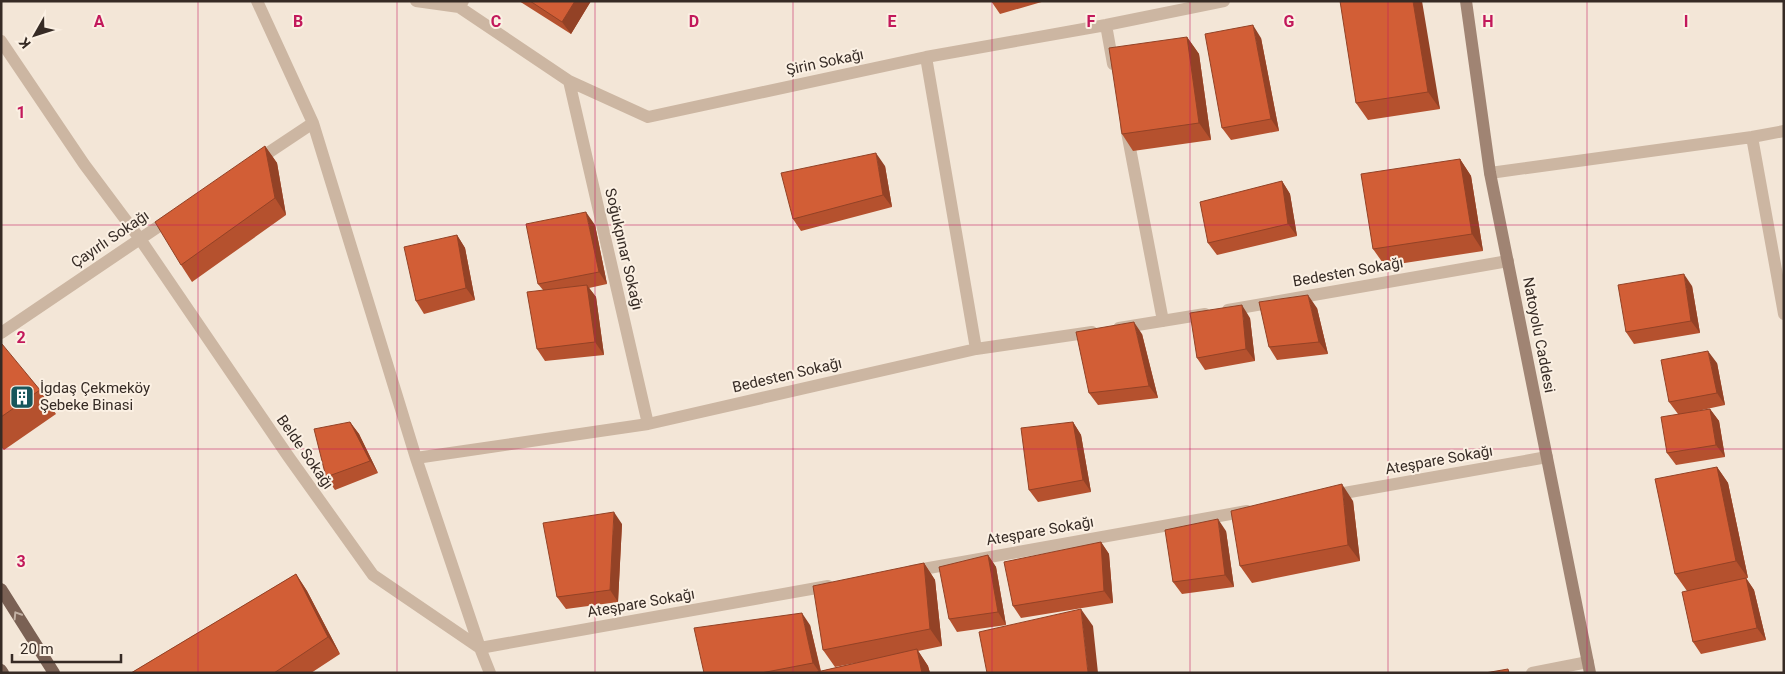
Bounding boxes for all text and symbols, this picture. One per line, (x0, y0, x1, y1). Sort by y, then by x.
north arrow (10, 10, 60, 60)
text: A (94, 12, 105, 31)
text: B (293, 12, 303, 31)
text: C (491, 12, 501, 31)
text: D (689, 12, 699, 31)
text: E (888, 12, 897, 31)
text: F (1087, 12, 1096, 31)
text: G (1284, 12, 1295, 31)
text: H (1482, 12, 1494, 31)
text: I (1684, 12, 1688, 31)
text: K (16, 35, 34, 52)
street label: Şirin Sokağı (785, 45, 865, 79)
text: 1 (16, 103, 26, 122)
street label: Soğukpınar Sokağı (601, 186, 647, 312)
street label: Çayırlı Sokağı (68, 206, 152, 272)
street label: Bedesten Sokağı (1291, 253, 1405, 291)
street label: Natoyolu Caddesi (1519, 276, 1559, 394)
text: 2 (16, 328, 26, 347)
street label: Bedesten Sokağı (731, 354, 843, 396)
place label: İgdaş Çekmeköy Şebeke Binasi (40, 379, 150, 414)
building icon: İgdaş Çekmeköy Şebeke Binasi (9, 384, 35, 410)
street label: Belde Sokağı (273, 411, 337, 493)
street label: Ateşpare Sokağı (1384, 442, 1494, 478)
street label: Ateşpare Sokağı (985, 513, 1095, 549)
text: 3 (16, 552, 26, 571)
street label: Ateşpare Sokağı (586, 585, 696, 621)
one-way arrow (14, 611, 24, 620)
scale bar (12, 632, 121, 664)
text: 20 m (20, 640, 54, 658)

